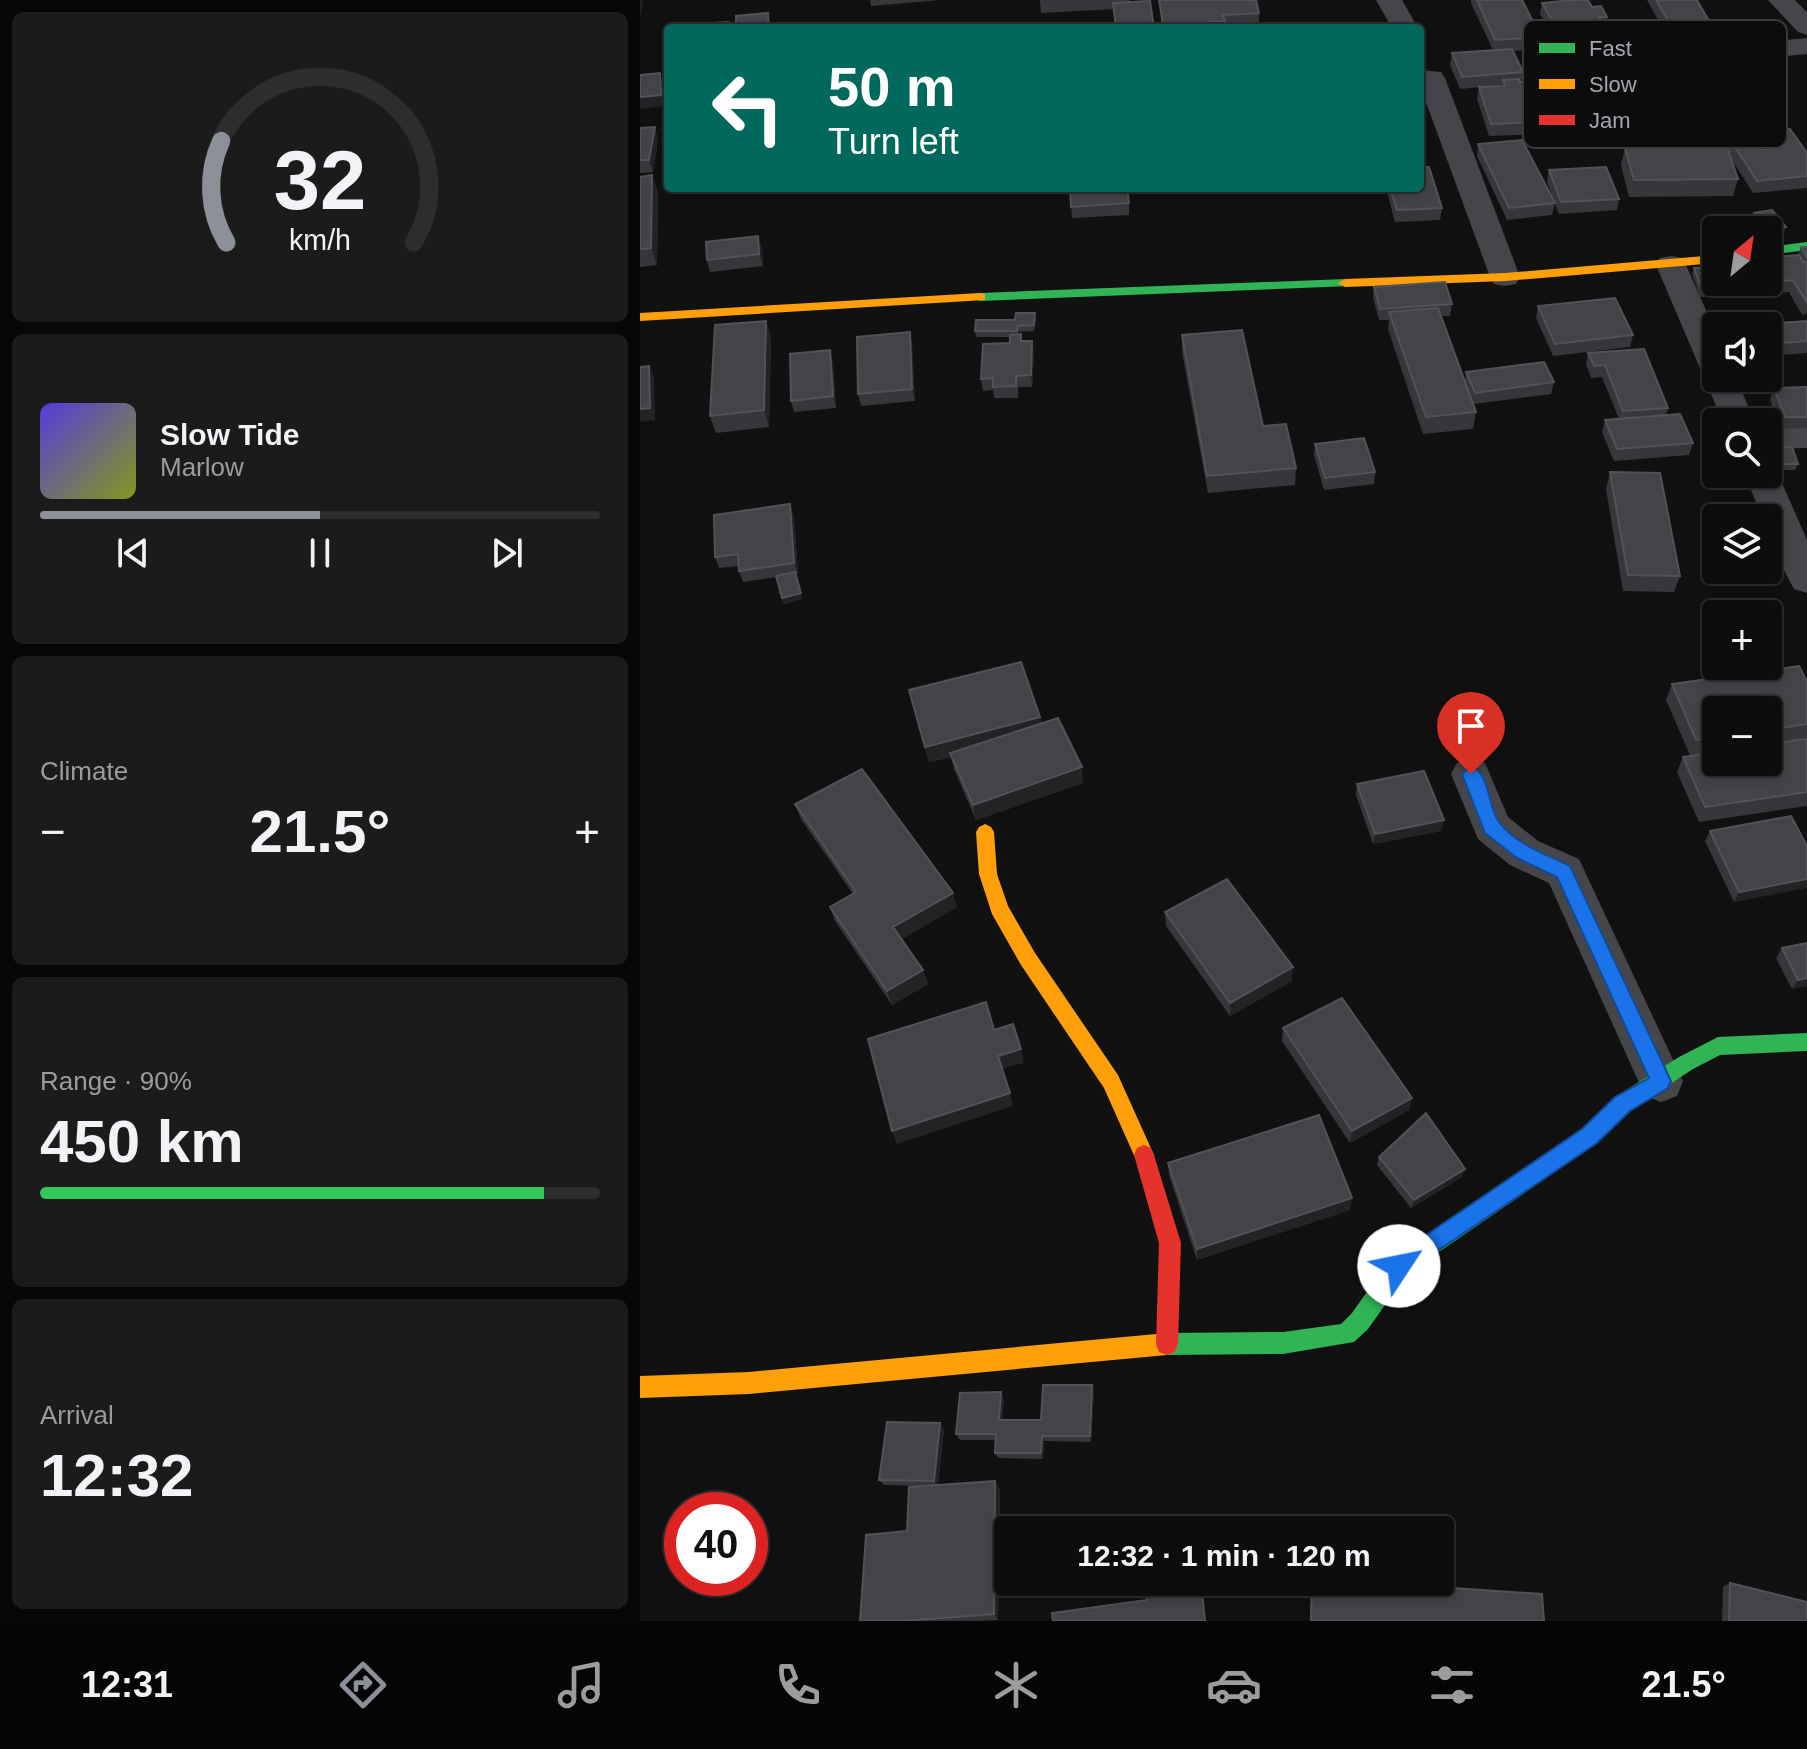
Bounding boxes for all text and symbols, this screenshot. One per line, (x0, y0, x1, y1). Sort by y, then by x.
legend (1523, 20, 1787, 148)
text: Fast (1589, 36, 1632, 61)
text: 50 m (828, 55, 956, 118)
icon: left (696, 56, 800, 160)
text: Slow (1589, 72, 1637, 97)
text: Jam (1589, 108, 1631, 133)
text: Turn left (828, 121, 959, 162)
text: 32 (274, 133, 366, 226)
north arrow (1702, 216, 1782, 296)
map controls (1702, 216, 1782, 776)
text: km/h (289, 224, 351, 256)
button: sound (1702, 312, 1782, 392)
button: search (1702, 408, 1782, 488)
text: Slow Tide (160, 418, 299, 451)
text: Marlow (160, 452, 244, 482)
button: layers (1702, 504, 1782, 584)
icon: previous (111, 531, 155, 575)
icon: pause (298, 531, 342, 575)
icon: next (485, 531, 529, 575)
button: + (1702, 600, 1782, 680)
pin (1437, 692, 1505, 774)
button: − (1702, 696, 1782, 776)
icon: arrive (1449, 704, 1493, 748)
text: Climate (40, 756, 128, 786)
text: 21.5° (250, 798, 390, 865)
text: − (40, 807, 66, 856)
text: + (574, 807, 600, 856)
text: Range · 90% (40, 1066, 192, 1096)
text: 450 km (40, 1108, 244, 1175)
position arrow (1357, 1224, 1441, 1308)
text: Arrival (40, 1400, 114, 1430)
text: 12:32 (40, 1442, 193, 1509)
speed limit sign: 40 (664, 1492, 768, 1596)
text: 12:32 · 1 min · 120 m (1077, 1539, 1371, 1572)
icon: directions (335, 1657, 391, 1713)
icon: music (553, 1657, 609, 1713)
icon: phone (770, 1657, 826, 1713)
icon: climate (988, 1657, 1044, 1713)
icon: car (1206, 1657, 1262, 1713)
icon: filters (1424, 1657, 1480, 1713)
text: 12:31 (81, 1664, 173, 1705)
text: 21.5° (1642, 1664, 1726, 1705)

